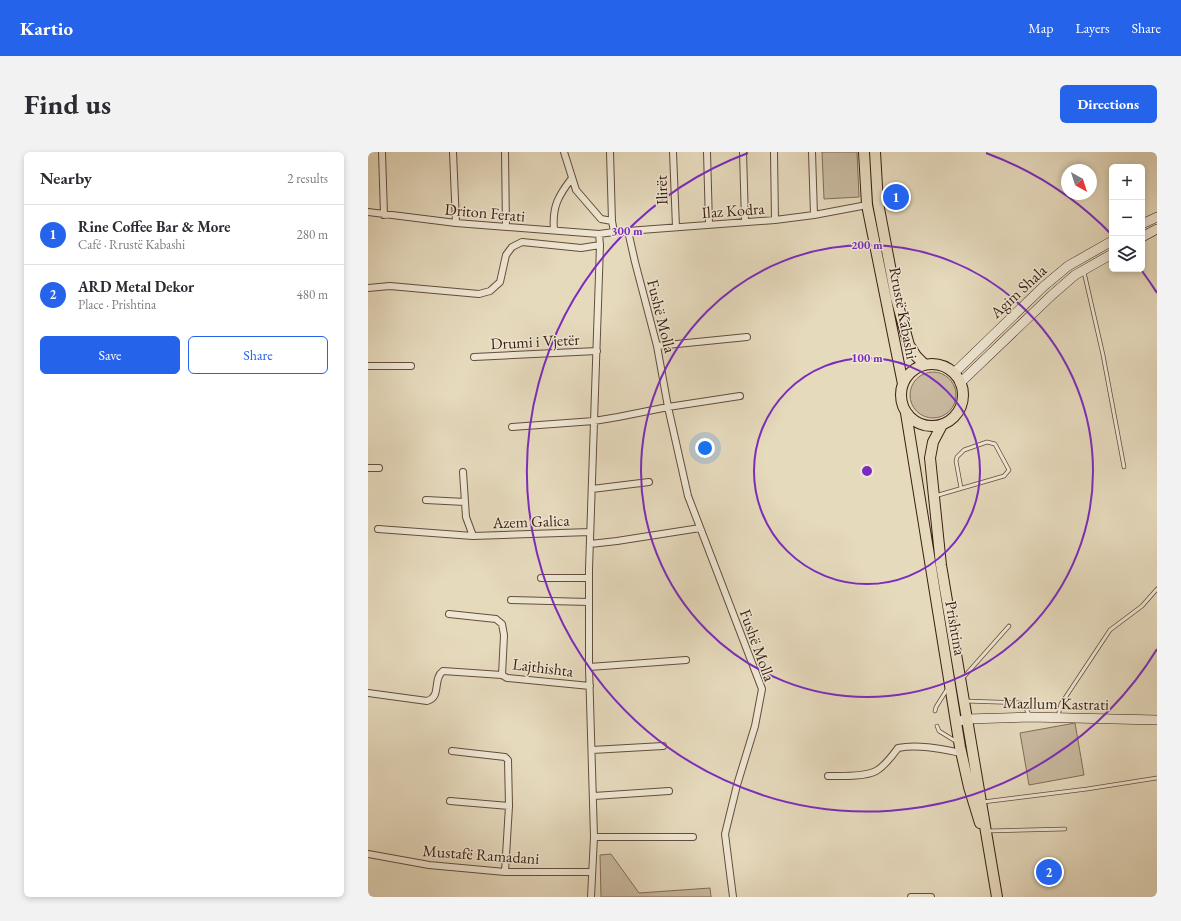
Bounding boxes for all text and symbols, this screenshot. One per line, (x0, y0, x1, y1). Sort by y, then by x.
text: Kartio (20, 16, 73, 41)
text: Map (1028, 19, 1053, 37)
text: Layers (1075, 19, 1110, 37)
text: Share (1132, 19, 1161, 37)
button: Directions (1060, 85, 1157, 123)
text: Find us (24, 86, 111, 122)
north arrow (1061, 164, 1097, 200)
map controls (1109, 164, 1145, 272)
button: + (1109, 164, 1145, 200)
text: Nearby (40, 167, 92, 189)
text: 2 results (287, 170, 328, 187)
street label: Ilirët (650, 175, 673, 205)
pin: 1 (883, 182, 909, 212)
street label: Ilaz Kodra (701, 198, 766, 223)
street label: Driton Ferati (444, 199, 526, 226)
button: − (1109, 200, 1145, 236)
text: Rine Coffee Bar & More (78, 217, 230, 236)
text: 300 m (611, 223, 643, 239)
text: 1 (50, 226, 56, 243)
text: 280 m (297, 226, 328, 243)
text: Café · Rrustë Kabashi (78, 236, 185, 253)
button: layers (1109, 236, 1145, 272)
text: 200 m (851, 237, 883, 253)
street label: Agim Shala (985, 259, 1052, 324)
street label: Rrustë Kabashi (884, 265, 923, 361)
text: ARD Metal Dekor (78, 277, 194, 296)
street label: Fushë Molla (642, 277, 681, 356)
text: 2 (50, 286, 56, 303)
text: 480 m (297, 286, 328, 303)
text: Place · Prishtina (78, 296, 156, 313)
street label: Drumi i Vjetër (490, 329, 581, 354)
button: Save (40, 336, 180, 374)
button: Share (188, 336, 328, 374)
text: 100 m (851, 350, 883, 366)
your location (695, 438, 715, 458)
centre of rings (860, 464, 874, 478)
street label: Azem Galica (491, 510, 571, 533)
street label: Prishtina (940, 599, 971, 658)
street label: Fushë Molla (735, 606, 780, 685)
street label: Lajthishta (511, 653, 575, 682)
street label: Mazllum Kastrati (1003, 692, 1109, 715)
street label: Mustafë Ramadani (422, 840, 540, 869)
pin: 2 (1036, 857, 1062, 887)

